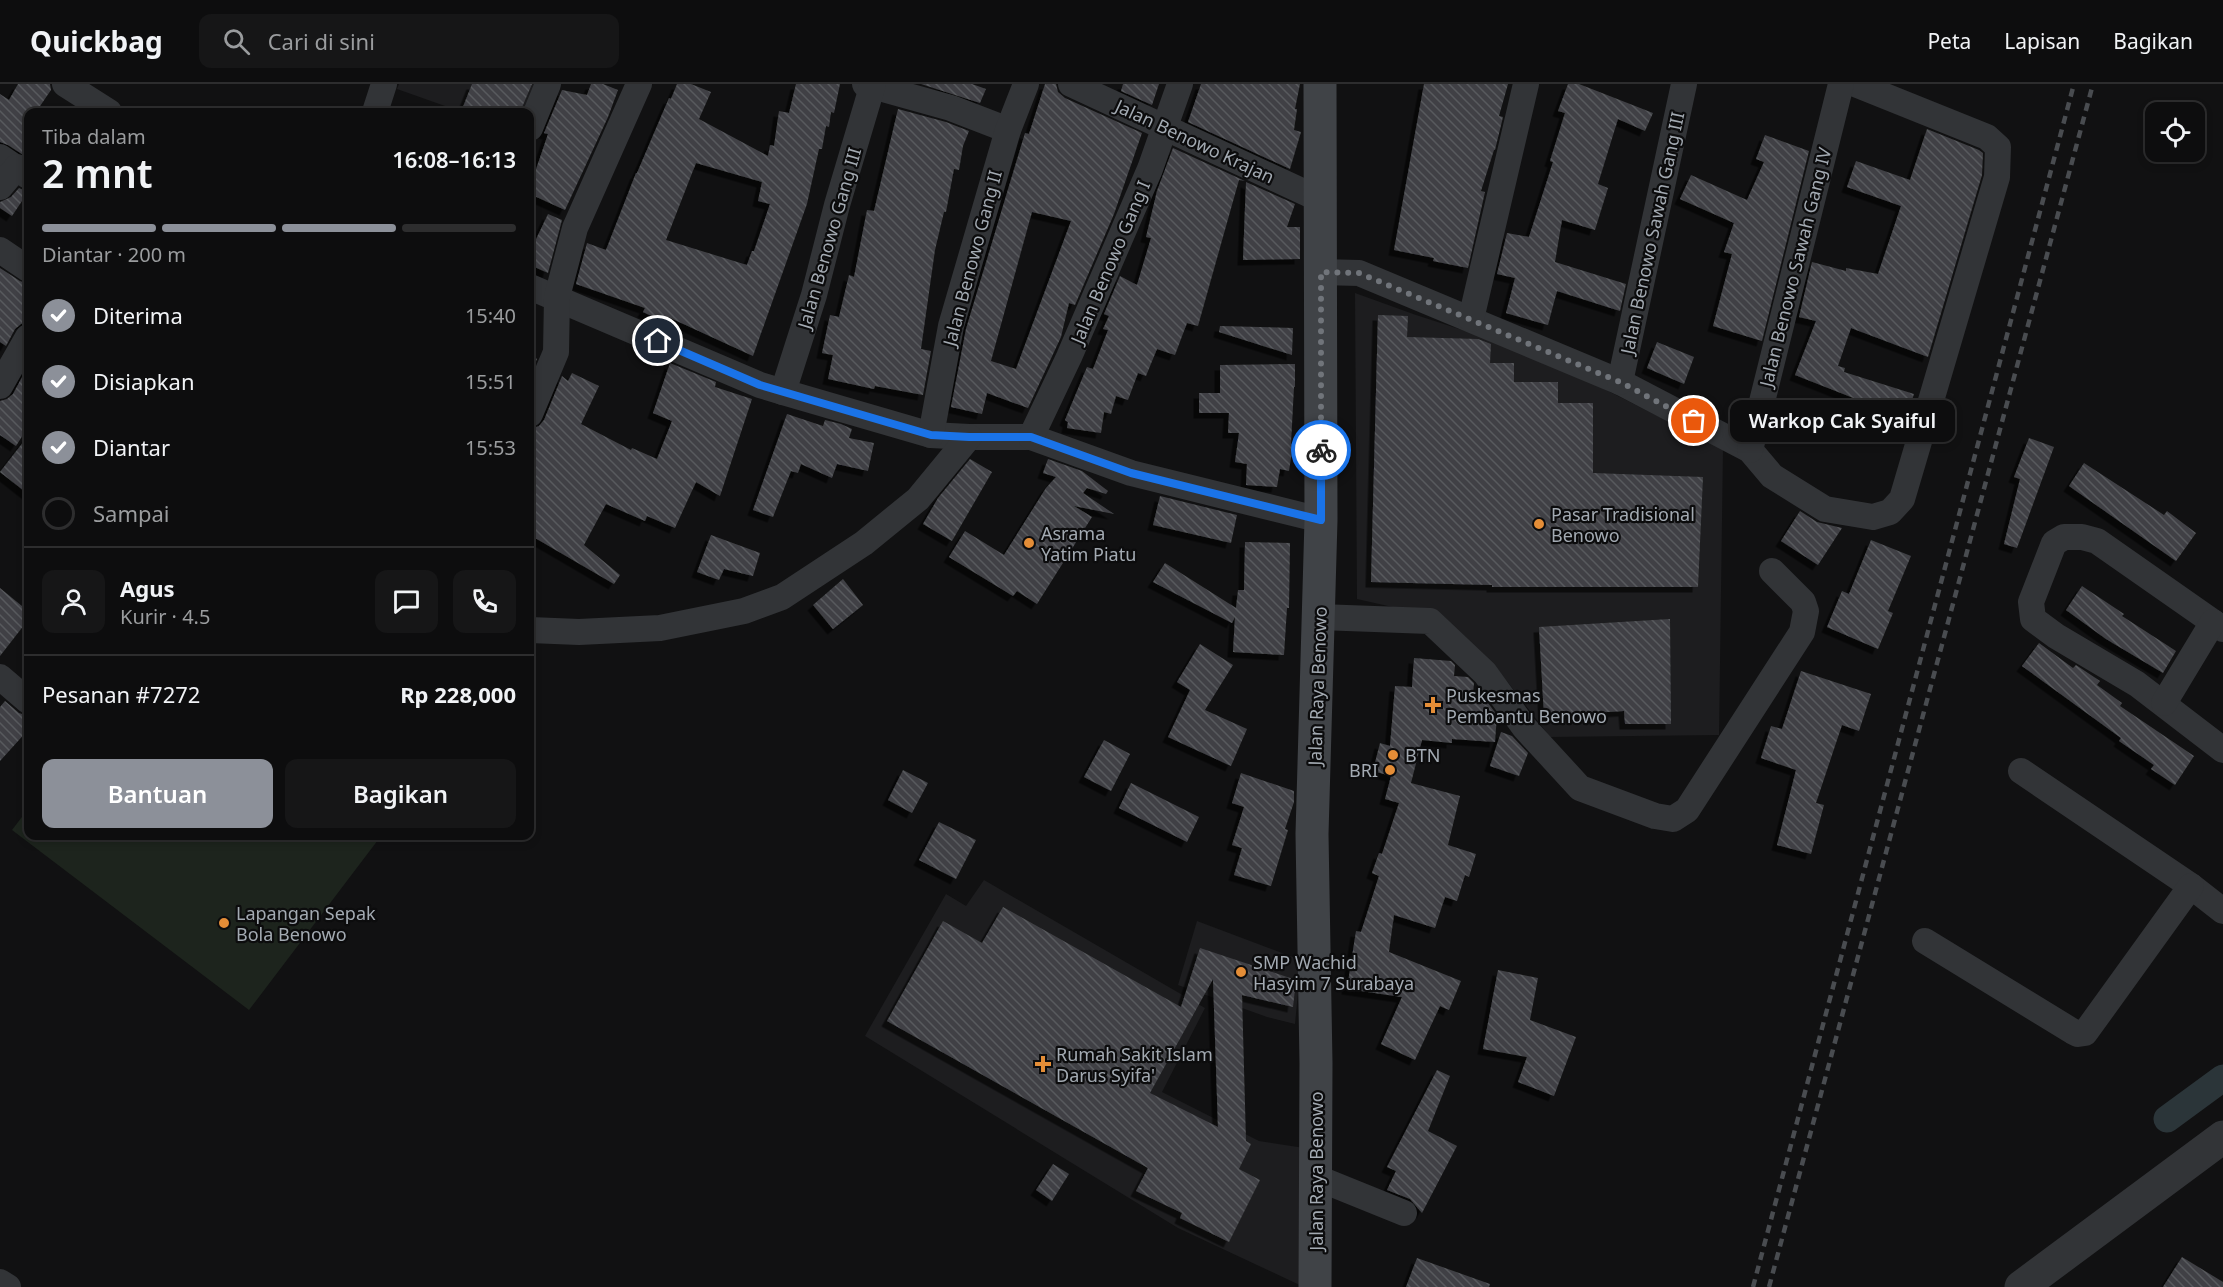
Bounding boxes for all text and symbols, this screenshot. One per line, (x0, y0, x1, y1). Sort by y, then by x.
search box (199, 14, 619, 68)
text: Quickbag (30, 22, 163, 60)
icon: search (220, 25, 253, 58)
text: Cari di sini (268, 26, 375, 56)
text: Peta (1927, 27, 1971, 55)
text: Lapisan (2004, 27, 2080, 55)
text: Bagikan (2113, 27, 2193, 55)
street label: Jalan Benowo Krajan (1110, 93, 1278, 188)
map controls (2145, 102, 2205, 162)
button: locate (2145, 102, 2205, 162)
street label: Jalan Benowo Sawah Gang III (1614, 110, 1689, 358)
text: Tiba dalam (42, 123, 146, 150)
text: 16:08–16:13 (392, 144, 516, 174)
street label: Jalan Benowo Gang III (791, 145, 866, 333)
street label: Jalan Benowo Sawah Gang IV (1753, 145, 1836, 391)
text: 2 mnt (42, 146, 153, 199)
street label: Jalan Benowo Gang II (936, 167, 1007, 350)
street label: Jalan Benowo Gang I (1064, 177, 1155, 349)
text: Diantar · 200 m (42, 241, 186, 268)
icon: check (42, 299, 75, 332)
text: Diterima (93, 300, 183, 330)
text: 15:40 (465, 302, 516, 329)
pin (632, 315, 683, 366)
icon: home (641, 324, 674, 357)
icon: check (42, 365, 75, 398)
text: Disiapkan (93, 366, 195, 396)
text: 15:51 (465, 368, 516, 395)
pin (1668, 395, 1719, 446)
callout: Warkop Cak Syaiful (1730, 400, 1955, 442)
icon: bag (1677, 404, 1710, 437)
text: Warkop Cak Syaiful (1749, 407, 1936, 434)
courier (1291, 420, 1351, 480)
icon: check (42, 431, 75, 464)
text: Diantar (93, 432, 170, 462)
text: 15:53 (465, 434, 516, 461)
icon: bike (1305, 434, 1338, 467)
text: Sampai (93, 498, 170, 528)
place label: Pasar Tradisional Benowo (1551, 502, 1695, 547)
marker: Pasar Tradisional Benowo (1532, 517, 1546, 531)
place label: Asrama Yatim Piatu (1041, 521, 1136, 566)
marker: Asrama Yatim Piatu (1022, 536, 1036, 550)
button: person (42, 570, 105, 633)
button: chat (375, 570, 438, 633)
button: phone (453, 570, 516, 633)
text: Agus (120, 573, 174, 603)
text: Kurir · 4.5 (120, 603, 210, 630)
street label: Jalan Raya Benowo (1302, 606, 1332, 768)
text: Pesanan #7272 (42, 679, 200, 709)
text: Rp 228,000 (400, 679, 516, 709)
place label: Puskesmas Pembantu Benowo (1446, 683, 1607, 728)
marker: Puskesmas Pembantu Benowo (1424, 696, 1442, 714)
place label: BTN (1405, 743, 1440, 767)
marker: BTN (1386, 748, 1400, 762)
place label: BRI (1349, 758, 1378, 782)
button: Bantuan (42, 759, 273, 828)
button: Bagikan (285, 759, 516, 828)
marker: BRI (1383, 763, 1397, 777)
place label: Lapangan Sepak Bola Benowo (236, 901, 376, 946)
marker: Lapangan Sepak Bola Benowo (217, 916, 231, 930)
place label: SMP Wachid Hasyim 7 Surabaya (1253, 950, 1414, 995)
marker: SMP Wachid Hasyim 7 Surabaya (1234, 965, 1248, 979)
place label: Rumah Sakit Islam Darus Syifa' (1056, 1042, 1213, 1087)
marker: Rumah Sakit Islam Darus Syifa' (1034, 1055, 1052, 1073)
street label: Jalan Raya Benowo (1304, 1091, 1328, 1253)

